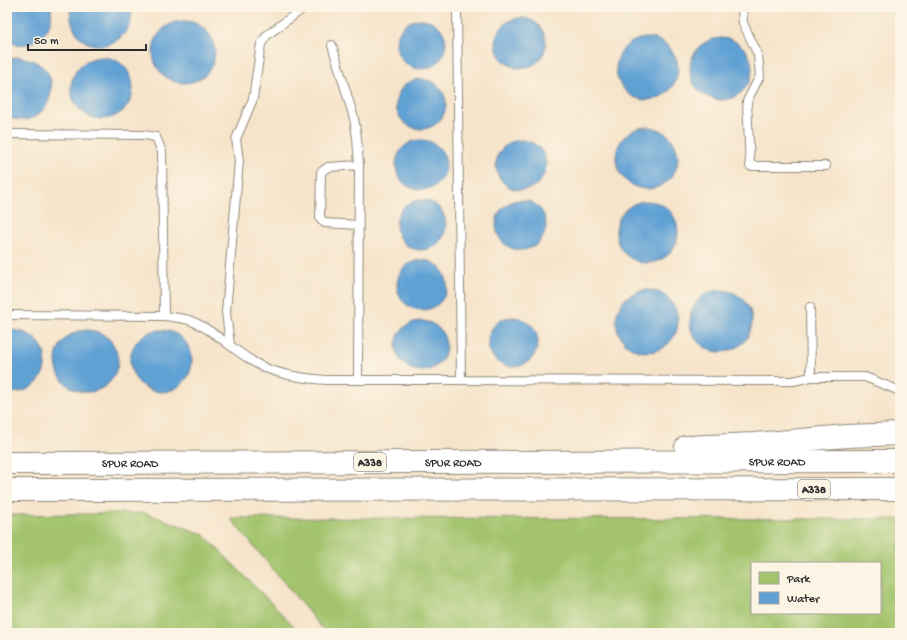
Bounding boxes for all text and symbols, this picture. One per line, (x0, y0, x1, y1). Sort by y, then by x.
scale bar (28, 26, 146, 52)
text: 50 m (34, 35, 59, 49)
road number: A338 (354, 453, 386, 471)
street label: SPUR ROAD (749, 456, 806, 470)
street label: SPUR ROAD (425, 457, 482, 471)
street label: SPUR ROAD (102, 458, 159, 472)
road number: A338 (798, 480, 830, 498)
legend (751, 562, 881, 614)
text: Park (786, 573, 812, 587)
text: Water (787, 593, 821, 607)

